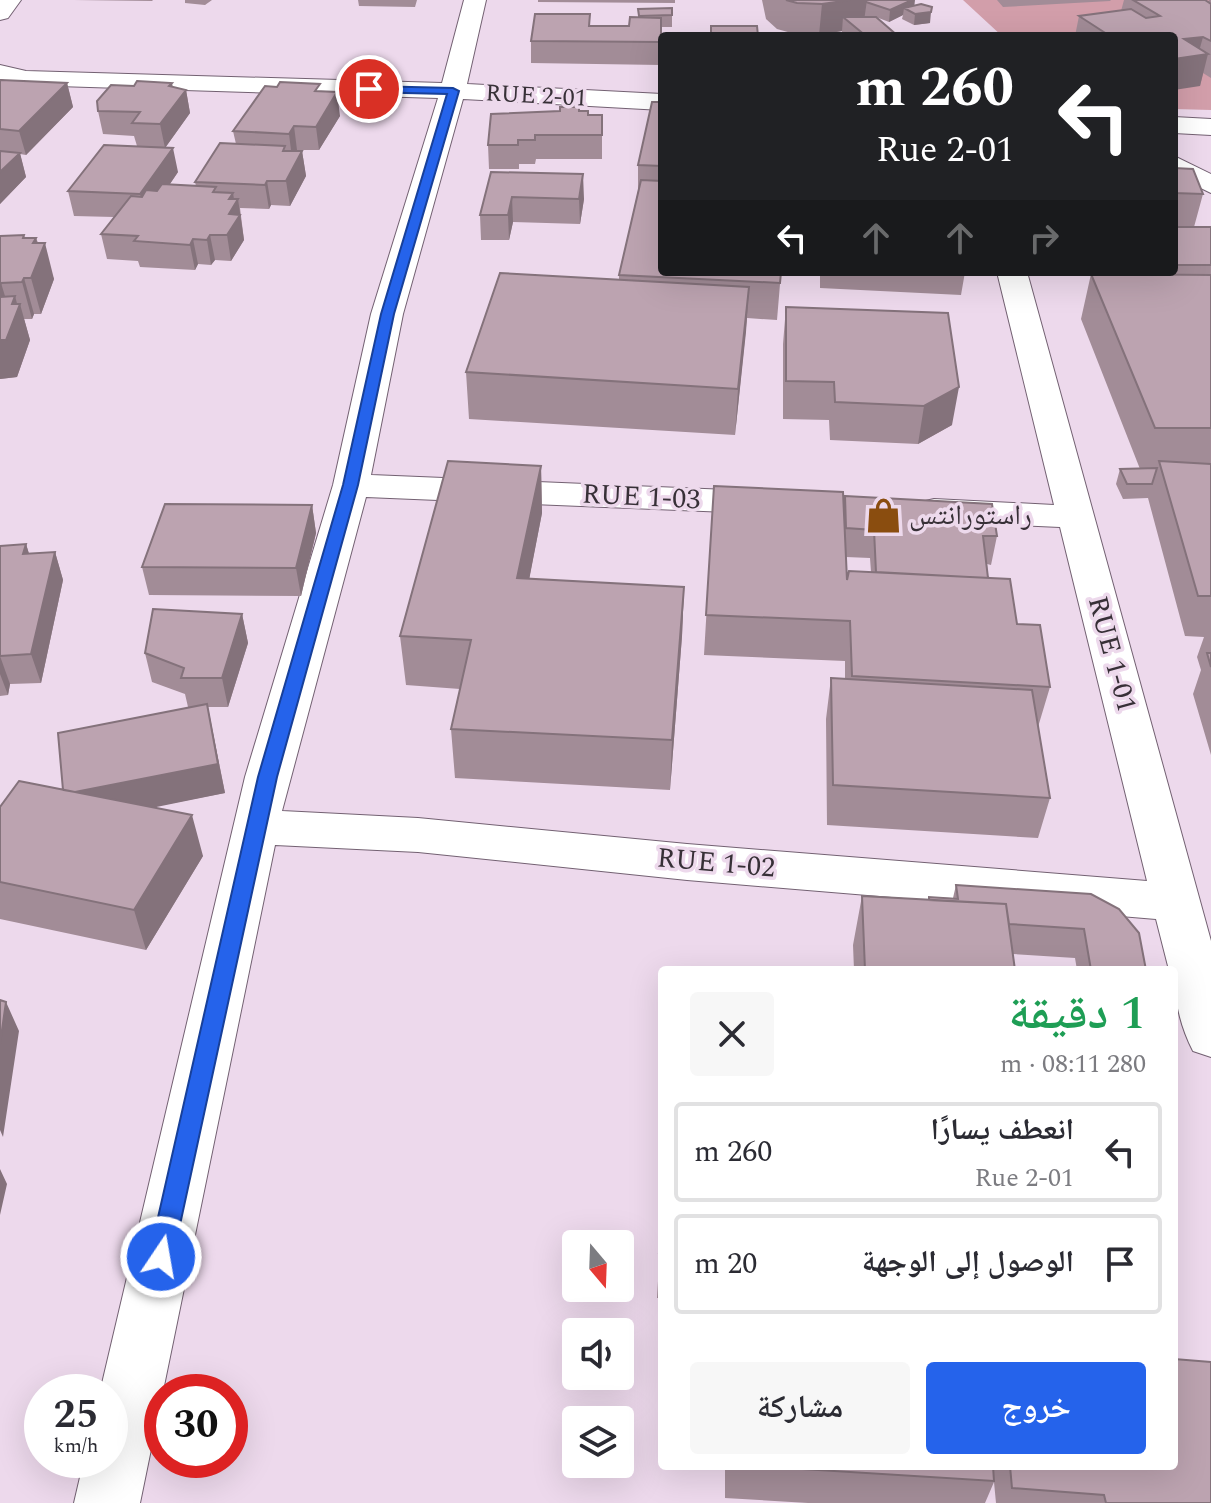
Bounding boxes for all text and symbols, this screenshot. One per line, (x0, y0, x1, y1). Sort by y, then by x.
text: 260 m (855, 46, 1014, 131)
pin (335, 55, 403, 123)
icon: left (1042, 64, 1146, 168)
icon: arrive (347, 67, 391, 111)
street label: RUE 2-01 (484, 75, 588, 117)
text: Rue 2-01 (876, 123, 1014, 178)
icon: left (770, 216, 814, 260)
icon: ahead (854, 216, 898, 260)
icon: ahead (938, 216, 982, 260)
icon: right (1022, 216, 1066, 260)
street label: RUE 1-03 (581, 472, 701, 522)
place label: راستورانتس (909, 494, 1032, 537)
shop icon: راستورانتس (864, 496, 902, 534)
street label: RUE 1-01 (1076, 591, 1148, 717)
street label: RUE 1-02 (655, 836, 777, 890)
text: 1 دقيقة (1009, 977, 1146, 1050)
button: close (690, 992, 774, 1076)
text: 280 m · 08:11 (1000, 1044, 1146, 1084)
text: انعطف يسارًا (930, 1107, 1074, 1153)
text: 260 m (694, 1129, 772, 1175)
icon: left (1098, 1130, 1142, 1174)
text: Rue 2-01 (974, 1158, 1074, 1198)
position arrow (119, 1215, 203, 1299)
north arrow (562, 1230, 634, 1302)
map controls (562, 1230, 634, 1478)
text: الوصول إلى الوجهة (862, 1239, 1074, 1285)
text: 20 m (694, 1241, 757, 1287)
icon: arrive (1098, 1242, 1142, 1286)
button: sound (562, 1318, 634, 1390)
button: مشاركة (690, 1362, 910, 1454)
button: خروج (926, 1362, 1146, 1454)
speed limit sign: 30 (144, 1374, 248, 1478)
text: 25 (54, 1385, 98, 1446)
button: layers (562, 1406, 634, 1478)
text: km/h (54, 1431, 99, 1461)

